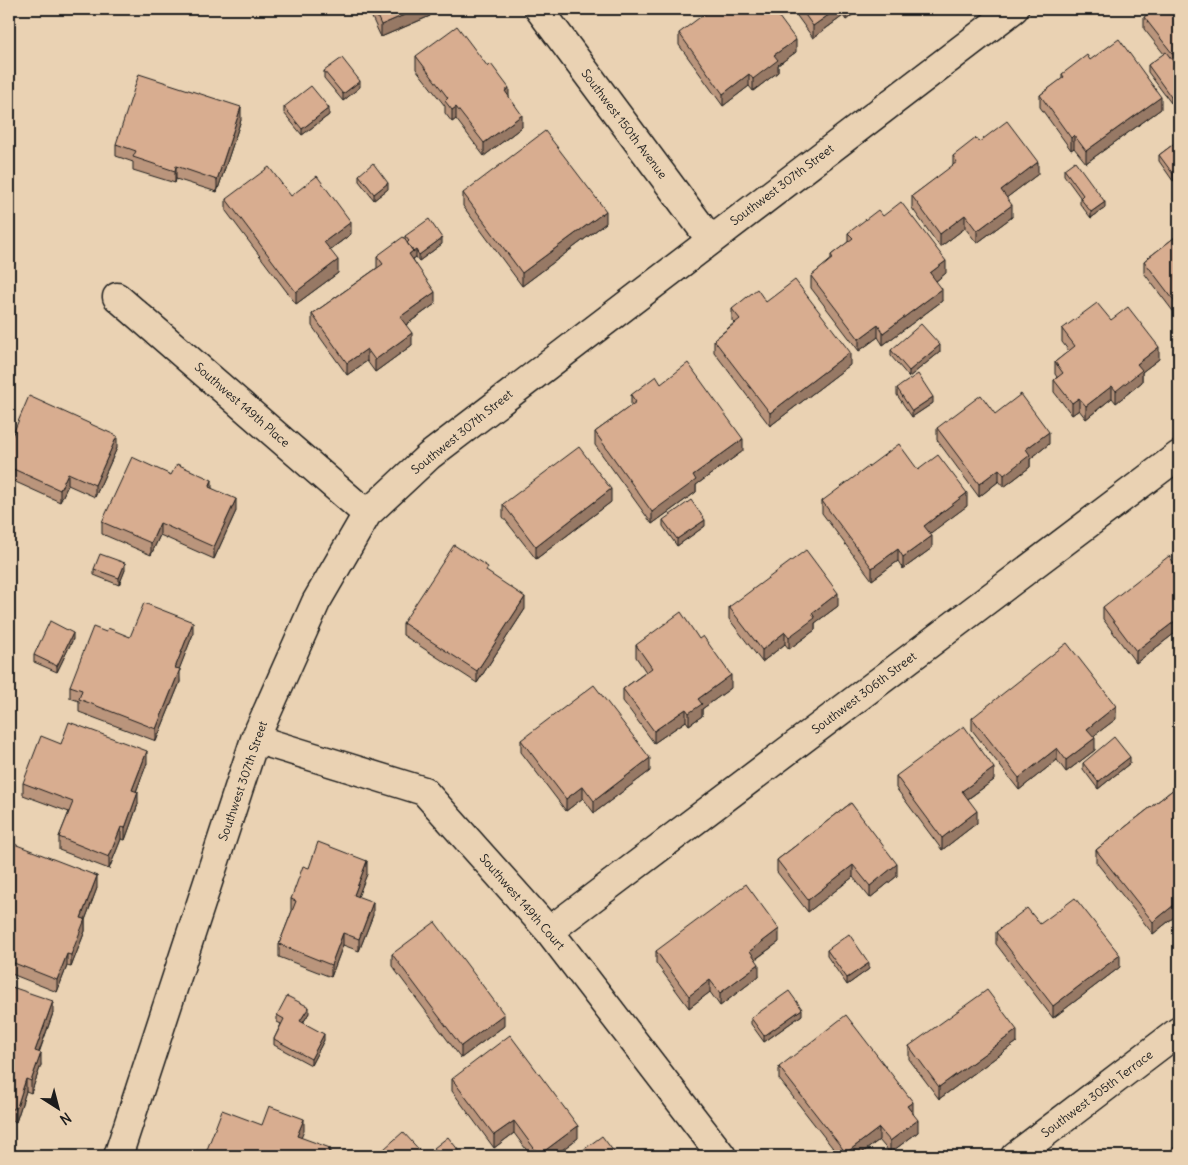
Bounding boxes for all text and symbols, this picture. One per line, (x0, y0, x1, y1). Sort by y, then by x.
street label: Southwest 150th Avenue (578, 66, 670, 181)
street label: Southwest 307th Street (727, 141, 836, 228)
street label: Southwest 149th Place (192, 359, 293, 450)
street label: Southwest 307th Street (408, 386, 515, 477)
street label: Southwest 306th Street (808, 648, 919, 737)
street label: Southwest 307th Street (215, 719, 270, 843)
street label: Southwest 149th Court (477, 851, 568, 953)
street label: Southwest 305th Terrace (1038, 1047, 1155, 1140)
north arrow (32, 1082, 82, 1132)
text: N (56, 1108, 75, 1129)

